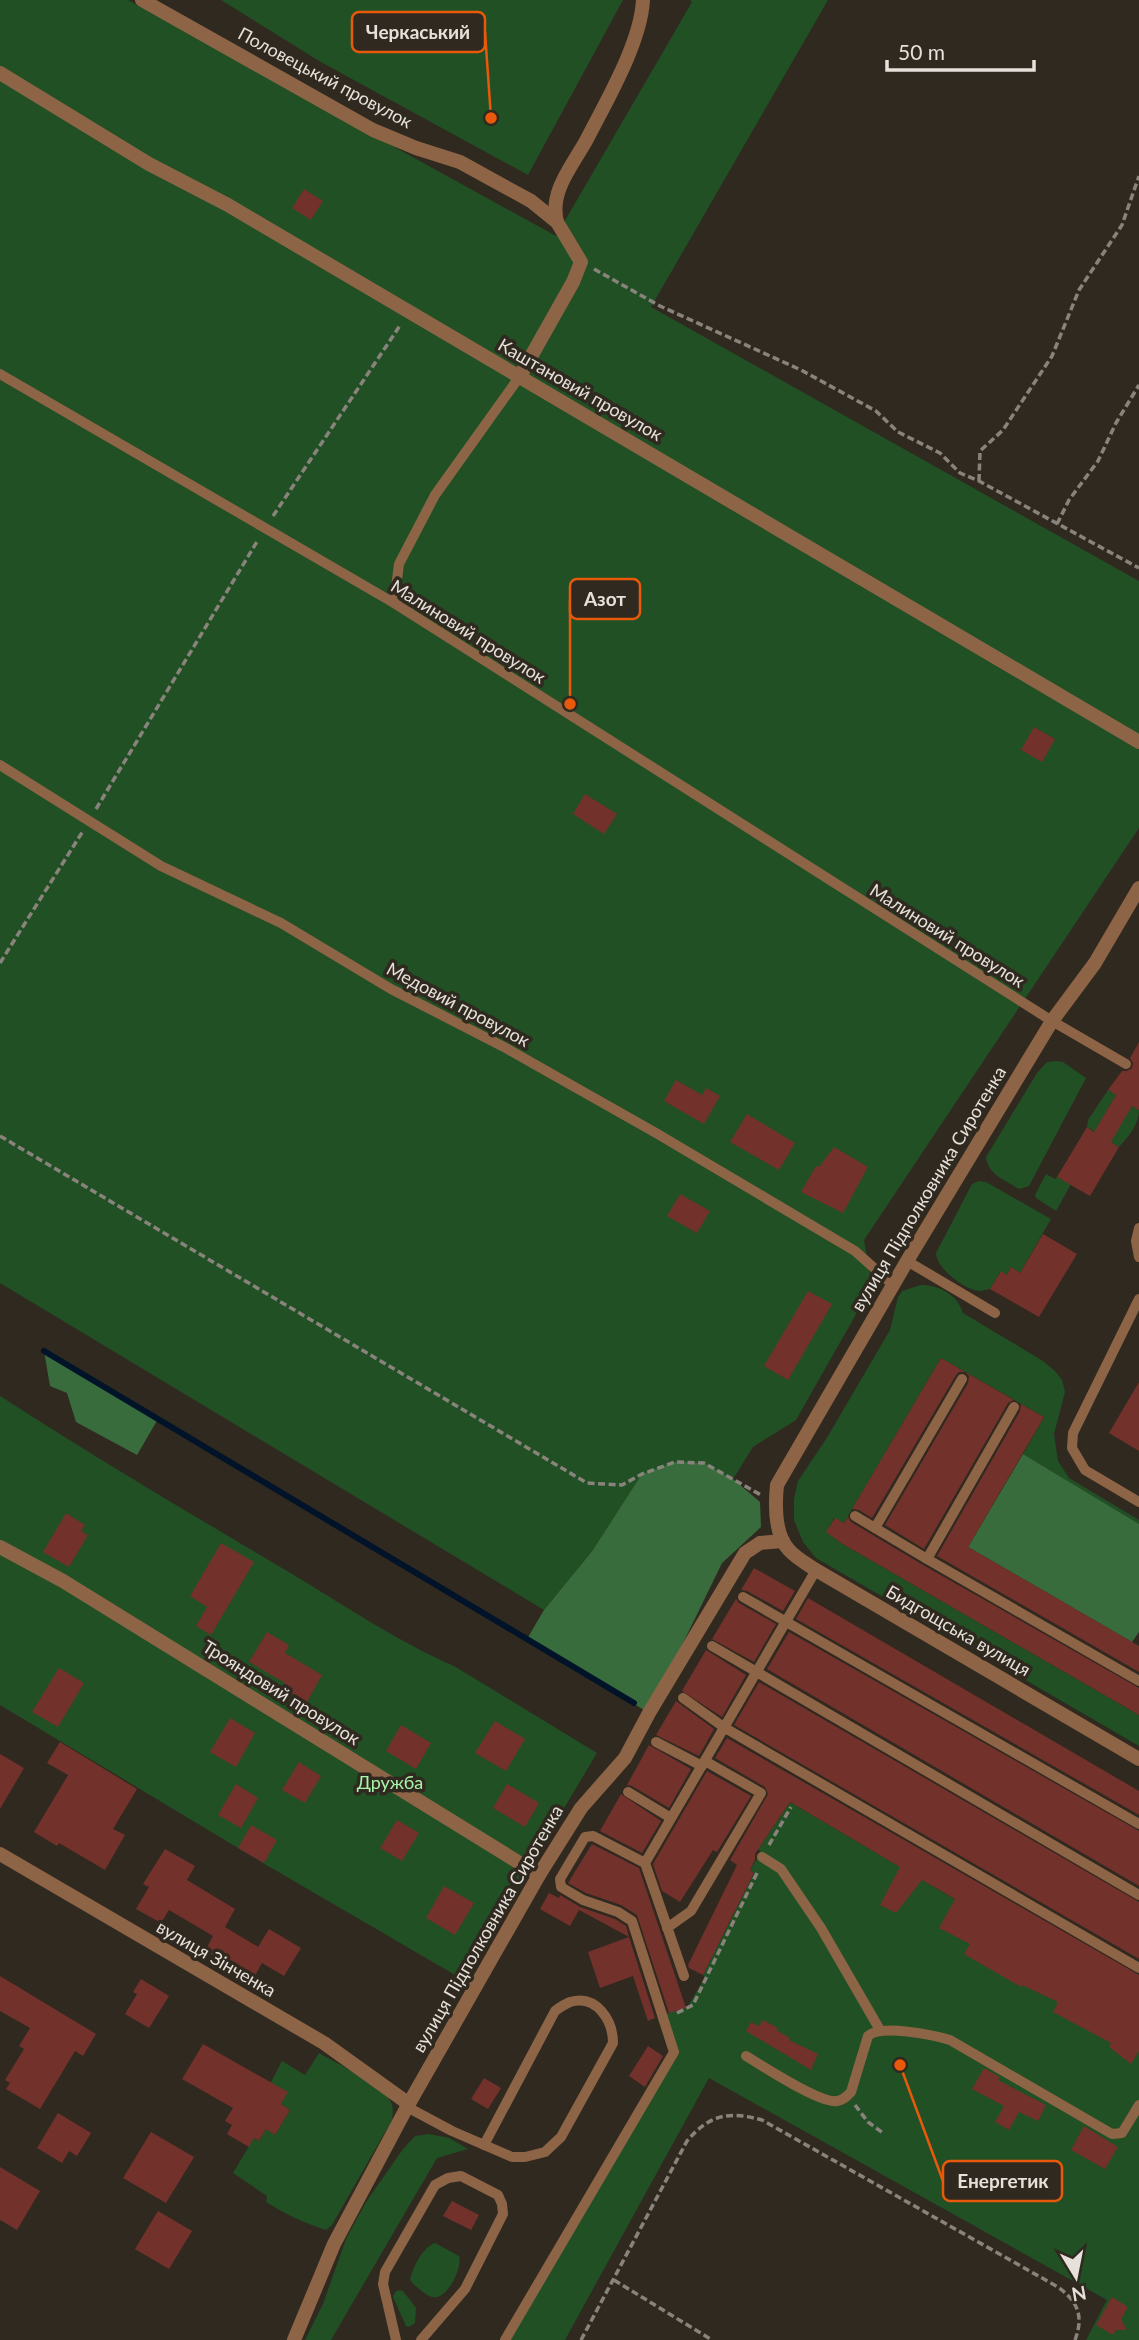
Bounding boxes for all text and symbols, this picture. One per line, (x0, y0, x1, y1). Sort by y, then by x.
callout: Черкаський (352, 12, 485, 52)
text: Черкаський (366, 20, 470, 43)
street label: Половецький провулок (235, 22, 417, 133)
scale bar (887, 28, 1034, 72)
text: 50 m (898, 39, 945, 64)
street label: Каштановий провулок (495, 333, 667, 445)
street label: Малиновий провулок (387, 575, 551, 688)
callout: Азот (570, 579, 640, 619)
text: Азот (583, 587, 626, 610)
street label: Малиновий провулок (866, 879, 1030, 992)
street label: Медовий провулок (383, 957, 534, 1051)
street label: вулиця Підполковника Сиротенка (846, 1062, 1010, 1315)
street label: Бидгощська вулиця (882, 1580, 1035, 1680)
street label: Трояндовий провулок (199, 1635, 365, 1750)
park label: Дружба (357, 1771, 423, 1793)
street label: вулиця Підполковника Сиротенка (407, 1801, 567, 2056)
street label: вулиця Зінченка (153, 1915, 280, 2001)
callout: Енергетик (943, 2161, 1062, 2201)
text: Енергетик (957, 2169, 1049, 2192)
north arrow (1041, 2242, 1111, 2312)
text: N (1070, 2282, 1088, 2307)

